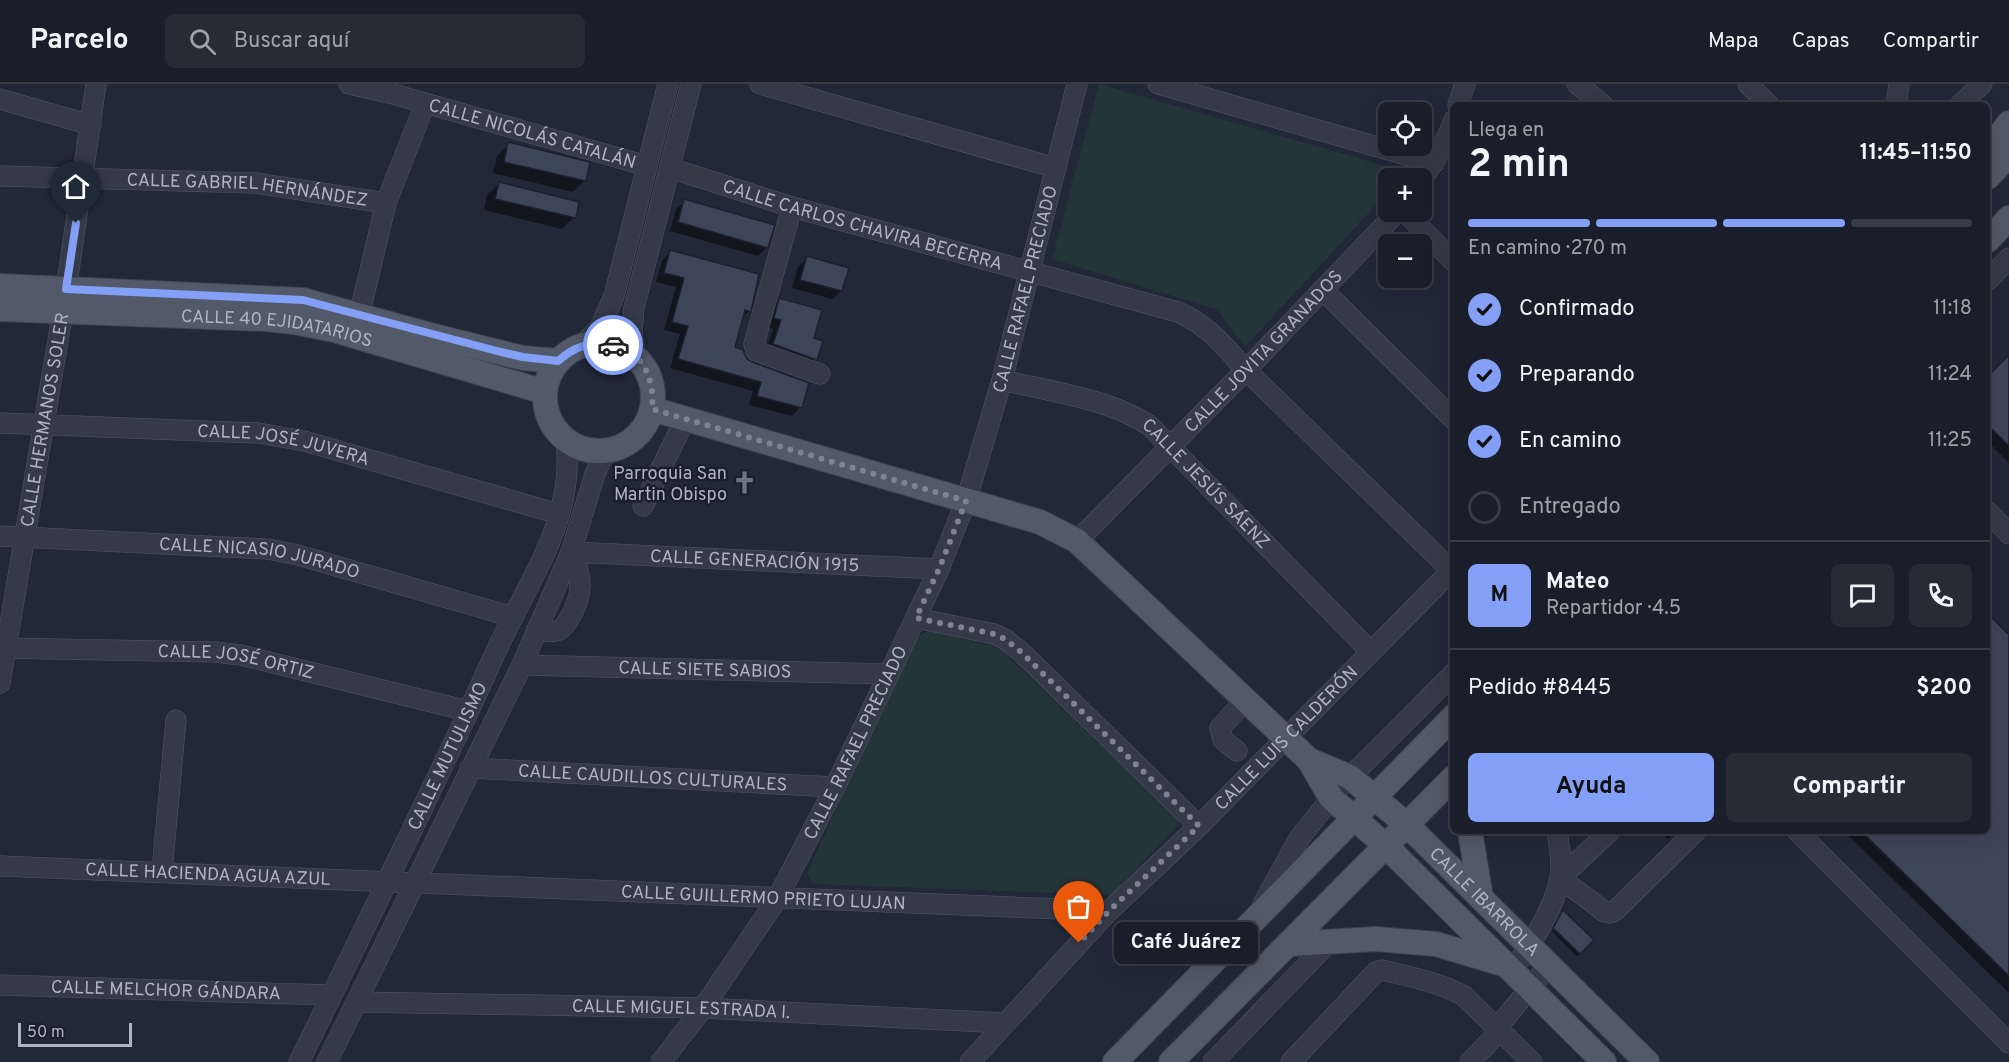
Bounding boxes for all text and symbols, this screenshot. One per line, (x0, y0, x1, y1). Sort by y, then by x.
search box (165, 14, 585, 68)
text: Parcelo (30, 23, 129, 59)
icon: search (186, 25, 219, 58)
text: Buscar aquí (234, 28, 349, 55)
text: Mapa (1708, 28, 1759, 55)
text: Capas (1792, 28, 1850, 55)
text: Compartir (1883, 28, 1979, 55)
street label: CALLE NICOLÁS CATALÁN (426, 95, 638, 175)
map controls (1378, 102, 1432, 288)
button: locate (1378, 102, 1432, 156)
text: Llega en (1468, 118, 1544, 144)
text: 11:45–11:50 (1860, 140, 1972, 167)
text: 2 min (1468, 142, 1570, 191)
pin (50, 161, 101, 223)
button: + (1378, 168, 1432, 222)
street label: CALLE GABRIEL HERNÁNDEZ (126, 169, 369, 213)
icon: home (59, 170, 92, 203)
street label: CALLE CARLOS CHAVIRA BECERRA (719, 176, 1005, 277)
street label: CALLE RAFAEL PRECIADO (989, 183, 1064, 396)
button: − (1378, 234, 1432, 288)
text: En camino · 270 m (1468, 236, 1627, 262)
street label: CALLE JOVITA GRANADOS (1180, 266, 1348, 438)
icon: check (1468, 293, 1501, 326)
text: Confirmado (1519, 296, 1635, 323)
text: 11:18 (1933, 296, 1972, 322)
street label: CALLE 40 EJIDATARIOS (181, 306, 375, 354)
street label: CALLE HERMANOS SOLER (17, 311, 76, 529)
courier (583, 315, 643, 375)
icon: car (597, 329, 630, 362)
icon: check (1468, 359, 1501, 392)
text: Preparando (1519, 362, 1635, 389)
text: 11:24 (1928, 362, 1972, 388)
street label: CALLE JESÚS SÁENZ (1137, 414, 1274, 554)
street label: CALLE JOSÉ JUVERA (197, 421, 372, 472)
icon: check (1468, 425, 1501, 458)
text: En camino (1519, 428, 1621, 455)
text: 11:25 (1928, 428, 1972, 454)
place label: Parroquia San Martin Obispo (613, 463, 727, 507)
church icon: Parroquia San Martin Obispo (732, 470, 758, 496)
text: Entregado (1519, 494, 1621, 521)
street label: CALLE NICASIO JURADO (158, 534, 362, 585)
street label: CALLE GENERACIÓN 1915 (649, 546, 860, 578)
button: chat (1831, 564, 1894, 627)
button: phone (1909, 564, 1972, 627)
text: Mateo (1546, 569, 1609, 596)
text: M (1491, 582, 1508, 609)
text: Repartidor · 4.5 (1546, 596, 1681, 622)
street label: CALLE JOSÉ ORTIZ (157, 641, 316, 686)
street label: CALLE RAFAEL PRECIADO (800, 643, 914, 844)
street label: CALLE SIETE SABIOS (618, 657, 792, 685)
street label: CALLE LUIS CALDERÓN (1211, 662, 1364, 816)
text: Pedido #8445 (1468, 675, 1611, 702)
text: $200 (1916, 675, 1972, 702)
street label: CALLE MUTULISMO (403, 679, 493, 835)
button: Ayuda (1468, 753, 1714, 822)
button: Compartir (1726, 753, 1972, 822)
street label: CALLE CAUDILLOS CULTURALES (517, 761, 788, 798)
street label: CALLE IBARROLA (1423, 843, 1544, 962)
street label: CALLE HACIENDA AGUA AZUL (85, 859, 331, 892)
street label: CALLE GUILLERMO PRIETO LUJAN (620, 881, 906, 916)
pin (1053, 881, 1104, 943)
icon: bag (1062, 890, 1095, 923)
callout: Café Juárez (1115, 922, 1259, 964)
text: Café Juárez (1131, 930, 1241, 956)
street label: CALLE MELCHOR GÁNDARA (50, 977, 281, 1006)
street label: CALLE MIGUEL ESTRADA I. (572, 996, 791, 1025)
scale bar (18, 1020, 132, 1048)
text: 50 m (27, 1023, 65, 1043)

